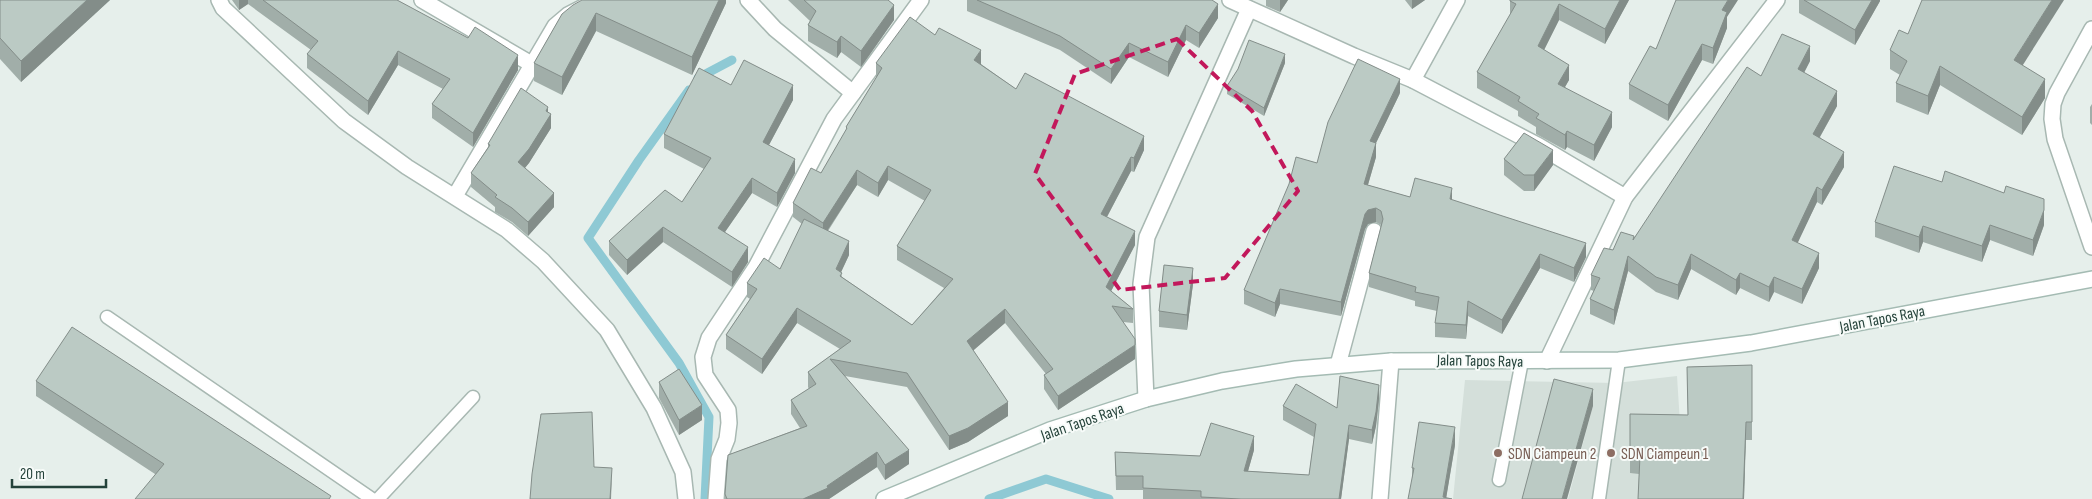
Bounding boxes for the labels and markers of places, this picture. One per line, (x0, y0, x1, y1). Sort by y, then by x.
place label: SDN Ciampeun 2 (1508, 445, 1596, 464)
place label: SDN Ciampeun 1 (1621, 445, 1709, 464)
marker: SDN Ciampeun 2 (1492, 447, 1504, 459)
marker: SDN Ciampeun 1 (1605, 447, 1617, 459)

